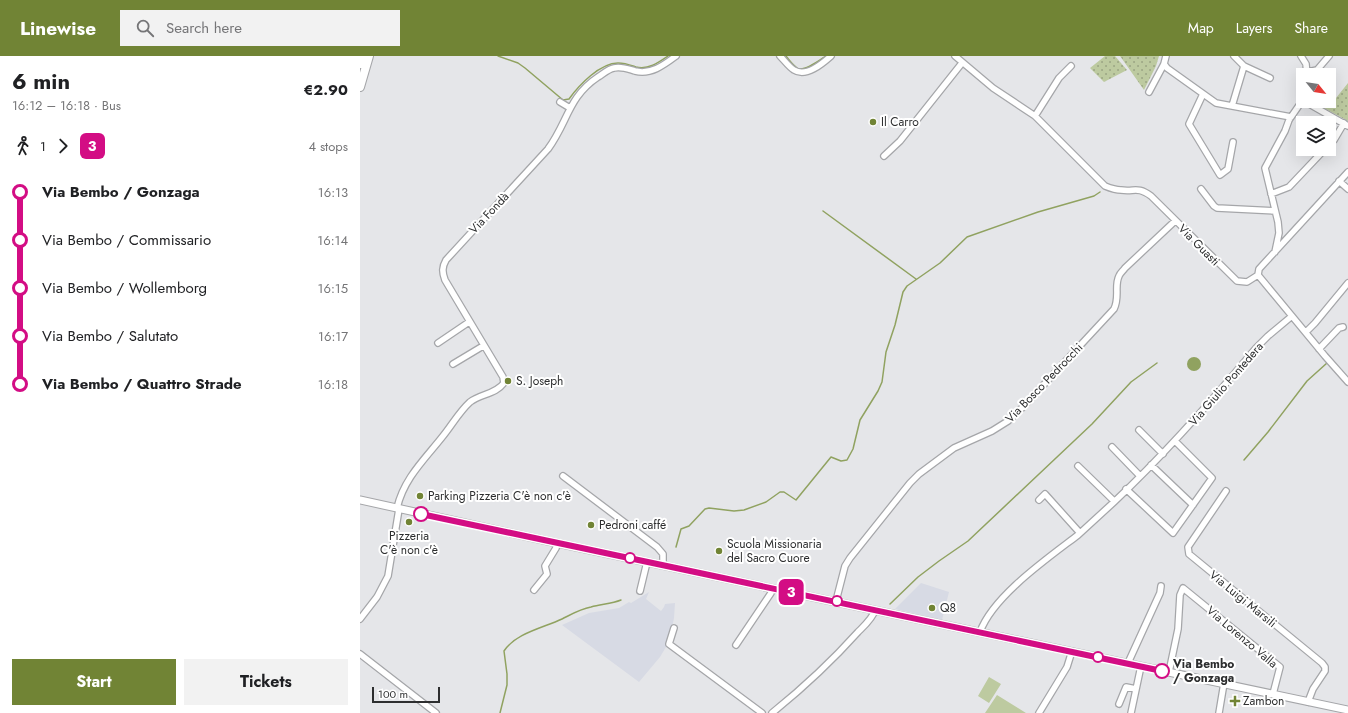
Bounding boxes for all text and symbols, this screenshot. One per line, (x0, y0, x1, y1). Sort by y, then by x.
search box (120, 10, 400, 46)
text: Linewise (20, 15, 96, 42)
icon: search (134, 17, 156, 39)
text: Search here (166, 17, 242, 39)
text: Map (1188, 18, 1214, 38)
text: Layers (1236, 18, 1272, 38)
text: Share (1294, 18, 1328, 38)
text: 6 min (12, 65, 70, 97)
north arrow (1296, 68, 1336, 108)
map controls (1296, 68, 1336, 156)
text: €2.90 (304, 79, 348, 101)
text: 16:12 – 16:18 · Bus (12, 96, 121, 115)
place label: Il Carro (881, 113, 919, 131)
button: layers (1296, 116, 1336, 156)
marker: Il Carro (868, 117, 878, 127)
icon: walk (12, 135, 34, 157)
icon: forward (52, 135, 74, 157)
text: 3 (88, 136, 97, 156)
text: 1 (40, 137, 46, 156)
text: 4 stops (308, 137, 348, 156)
text: Via Bembo / Gonzaga (42, 181, 200, 203)
text: 16:13 (318, 183, 348, 202)
street label: Via Fondà (465, 188, 513, 238)
street label: Via Guasti (1174, 220, 1224, 270)
text: Via Bembo / Commissario (42, 229, 211, 251)
text: 16:14 (317, 231, 348, 250)
text: Via Bembo / Wollemborg (42, 277, 207, 299)
text: 16:15 (318, 279, 348, 298)
text: Via Bembo / Salutato (42, 325, 178, 347)
text: 16:17 (318, 327, 348, 346)
street label: Via Giulio Pontedera (1184, 338, 1268, 430)
street label: Via Bosco Pedrocchi (1001, 339, 1087, 427)
place label: S. Joseph (516, 372, 563, 390)
text: Via Bembo / Quattro Strade (42, 373, 242, 395)
text: 16:18 (318, 375, 348, 394)
marker: S. Joseph (503, 376, 513, 386)
place label: Parking Pizzeria C'è non c'è (428, 487, 571, 505)
marker: Parking Pizzeria C'è non c'è (415, 491, 425, 501)
unlabelled marker (413, 506, 429, 522)
place label: Pedroni caffé (599, 516, 666, 534)
marker: Pizzeria C'è non c'è (404, 517, 414, 527)
marker: Pedroni caffé (586, 520, 596, 530)
place label: Pizzeria C'è non c'è (380, 527, 438, 559)
place label: Scuola Missionaria del Sacro Cuore (727, 535, 822, 567)
marker: Scuola Missionaria del Sacro Cuore (714, 546, 724, 556)
unlabelled marker (624, 552, 636, 564)
street label: Via Luigi Marsili (1205, 566, 1281, 632)
line badge: 3 (778, 579, 804, 605)
text: 3 (787, 582, 795, 602)
unlabelled marker (831, 595, 843, 607)
place label: Q8 (940, 599, 956, 617)
street label: Via Lorenzo Valla (1202, 602, 1282, 672)
marker: Q8 (927, 603, 937, 613)
unlabelled marker (1092, 651, 1104, 663)
place label: Via Bembo / Gonzaga (1172, 655, 1234, 687)
button: Start (12, 659, 176, 705)
button: Tickets (184, 659, 348, 705)
marker: Via Bembo / Gonzaga (1154, 663, 1170, 679)
scale bar (372, 685, 440, 704)
text: 100 m (378, 686, 408, 702)
place label: Zambon (1243, 692, 1284, 710)
marker: Zambon (1230, 696, 1240, 706)

